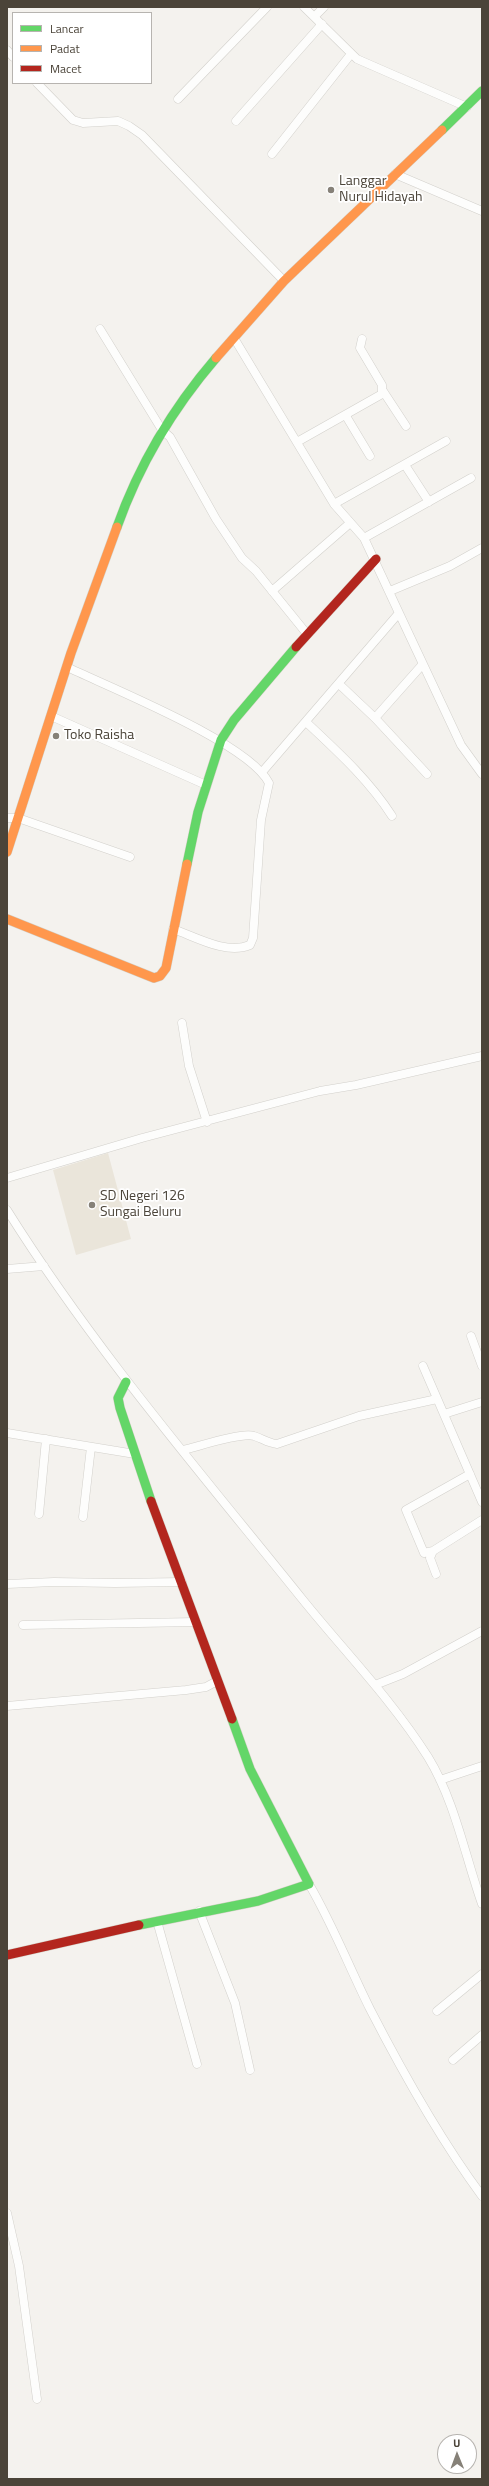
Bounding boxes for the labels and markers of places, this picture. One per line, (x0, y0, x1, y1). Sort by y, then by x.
place label: Langgar Nurul Hidayah (339, 174, 423, 206)
marker: Langgar Nurul Hidayah (326, 185, 336, 195)
place label: Toko Raisha (64, 728, 134, 744)
marker: Toko Raisha (51, 731, 61, 741)
place label: SD Negeri 126 Sungai Beluru (100, 1189, 185, 1222)
marker: SD Negeri 126 Sungai Beluru (87, 1200, 97, 1210)

